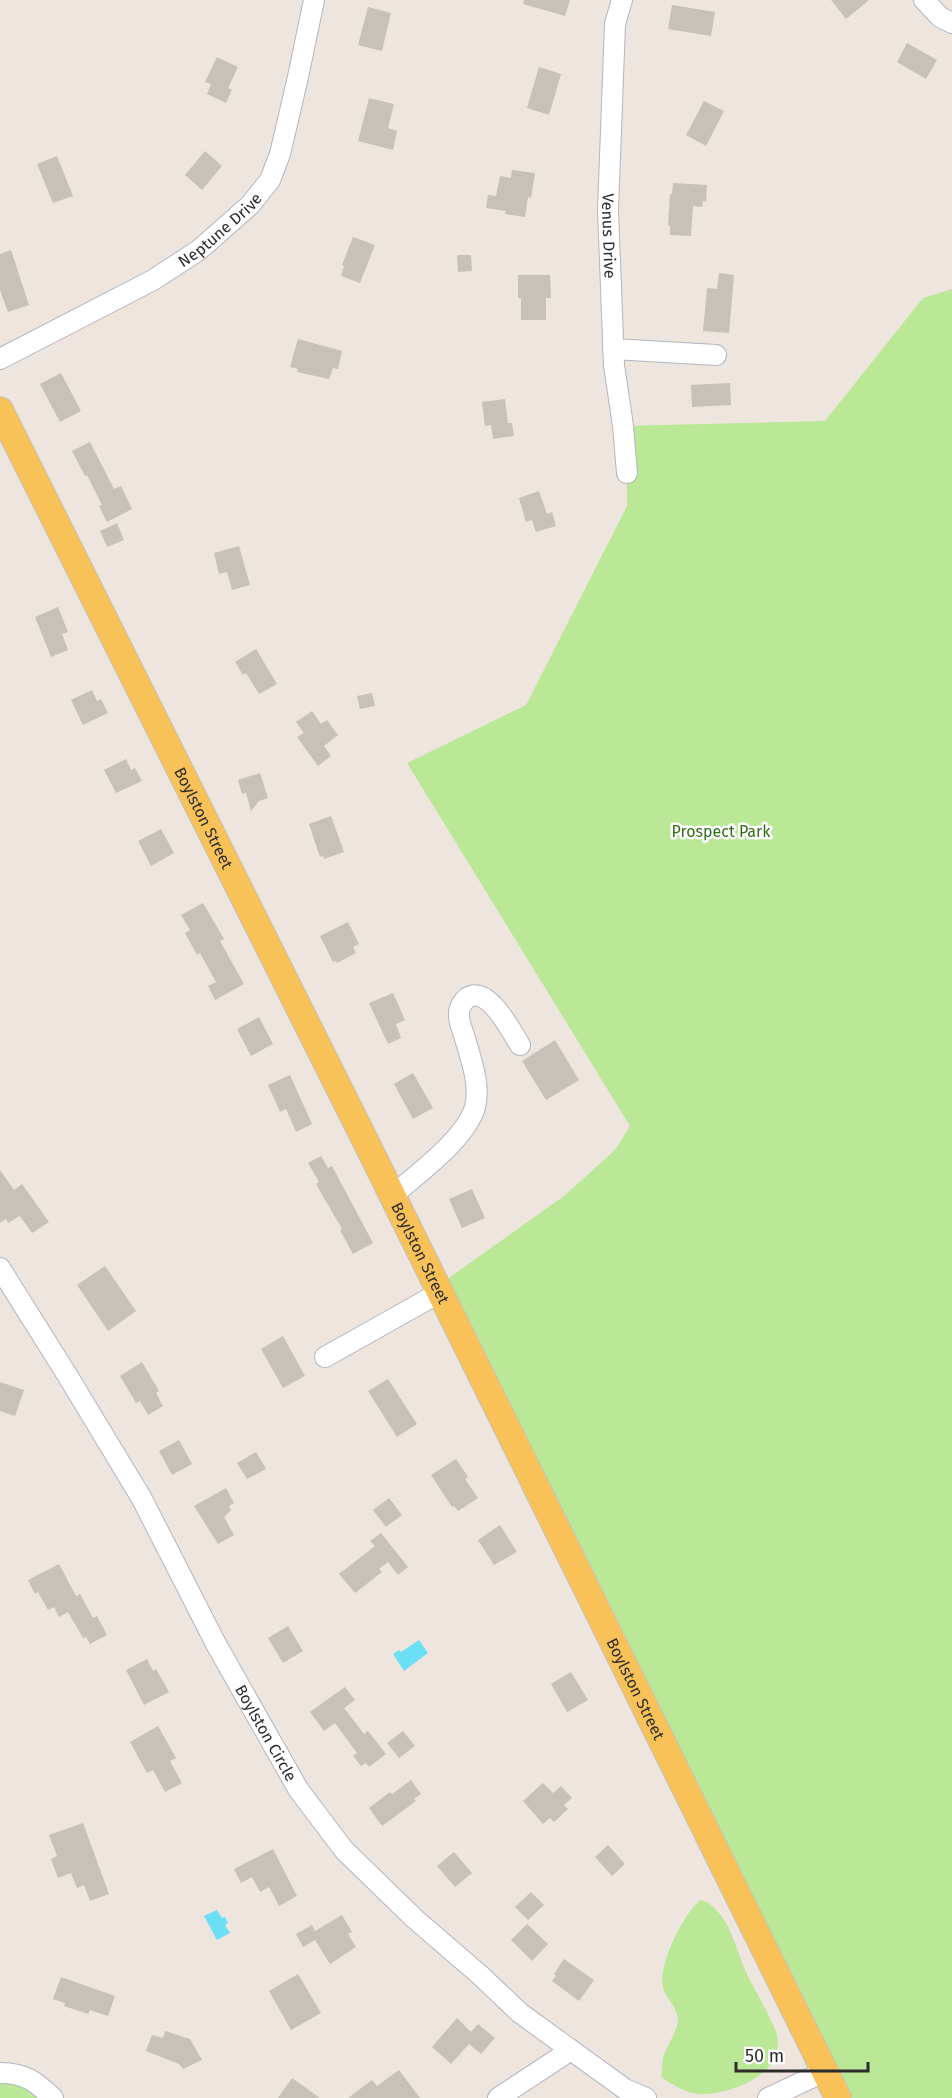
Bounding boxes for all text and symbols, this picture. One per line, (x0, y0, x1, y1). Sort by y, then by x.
street label: Neptune Drive (175, 189, 266, 271)
street label: Venus Drive (598, 193, 620, 279)
street label: Boylston Street (170, 764, 237, 872)
park label: Prospect Park (672, 822, 771, 841)
street label: Boylston Street (387, 1199, 453, 1307)
street label: Boylston Street (602, 1635, 669, 1743)
street label: Boylston Circle (231, 1681, 301, 1785)
scale bar (736, 2035, 868, 2073)
text: 50 m (745, 2045, 784, 2067)

